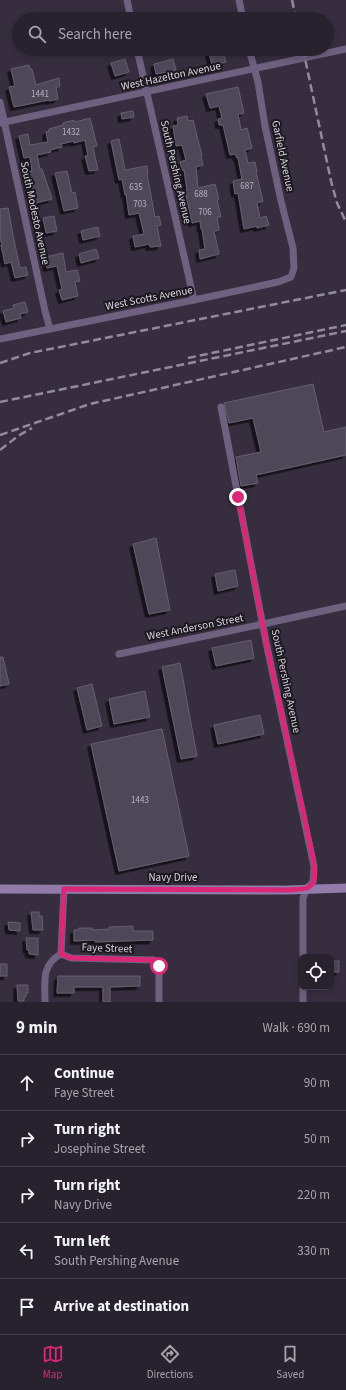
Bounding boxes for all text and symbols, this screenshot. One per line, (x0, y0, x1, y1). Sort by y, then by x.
search box (12, 12, 334, 56)
icon: search (26, 23, 48, 45)
text: Search here (58, 24, 132, 45)
street label: West Hazelton Avenue (120, 58, 223, 94)
house number: 1441 (31, 88, 49, 101)
street label: South Pershing Avenue (157, 119, 195, 226)
street label: Garfield Avenue (268, 119, 298, 194)
house number: 1432 (62, 126, 80, 139)
street label: South Modesto Avenue (17, 160, 53, 267)
house number: 687 (240, 180, 254, 193)
house number: 635 (129, 181, 143, 194)
house number: 688 (194, 188, 208, 201)
house number: 703 (133, 198, 147, 211)
house number: 706 (198, 206, 212, 219)
street label: West Scotts Avenue (104, 282, 194, 314)
route end (229, 488, 247, 506)
street label: West Anderson Street (145, 610, 245, 644)
street label: South Pershing Avenue (268, 628, 304, 735)
house number: 1443 (131, 794, 149, 807)
street label: Navy Drive (149, 870, 198, 885)
street label: Faye Street (81, 940, 133, 956)
map controls (298, 954, 334, 990)
button: locate (298, 954, 334, 990)
route start (150, 957, 168, 975)
text: 9 min (16, 1016, 57, 1040)
text: Walk · 690 m (262, 1019, 330, 1037)
text: Continue (54, 1063, 114, 1084)
icon: ahead (16, 1072, 38, 1094)
text: 90 m (304, 1074, 330, 1092)
text: Faye Street (54, 1084, 114, 1102)
text: Turn right (54, 1119, 120, 1140)
icon: right (16, 1128, 38, 1150)
text: 50 m (304, 1130, 330, 1148)
text: Josephine Street (54, 1140, 145, 1158)
text: Turn right (54, 1175, 120, 1196)
icon: right (16, 1184, 38, 1206)
text: 220 m (297, 1186, 330, 1204)
text: Navy Drive (54, 1196, 112, 1214)
text: Turn left (54, 1231, 110, 1252)
icon: left (16, 1240, 38, 1262)
text: 330 m (297, 1242, 330, 1260)
text: South Pershing Avenue (54, 1252, 179, 1270)
icon: arrive (16, 1296, 38, 1318)
text: Arrive at destination (54, 1296, 189, 1317)
tab: Map (42, 1343, 64, 1382)
tab: Directions (147, 1343, 193, 1382)
tab: Saved (276, 1343, 304, 1382)

